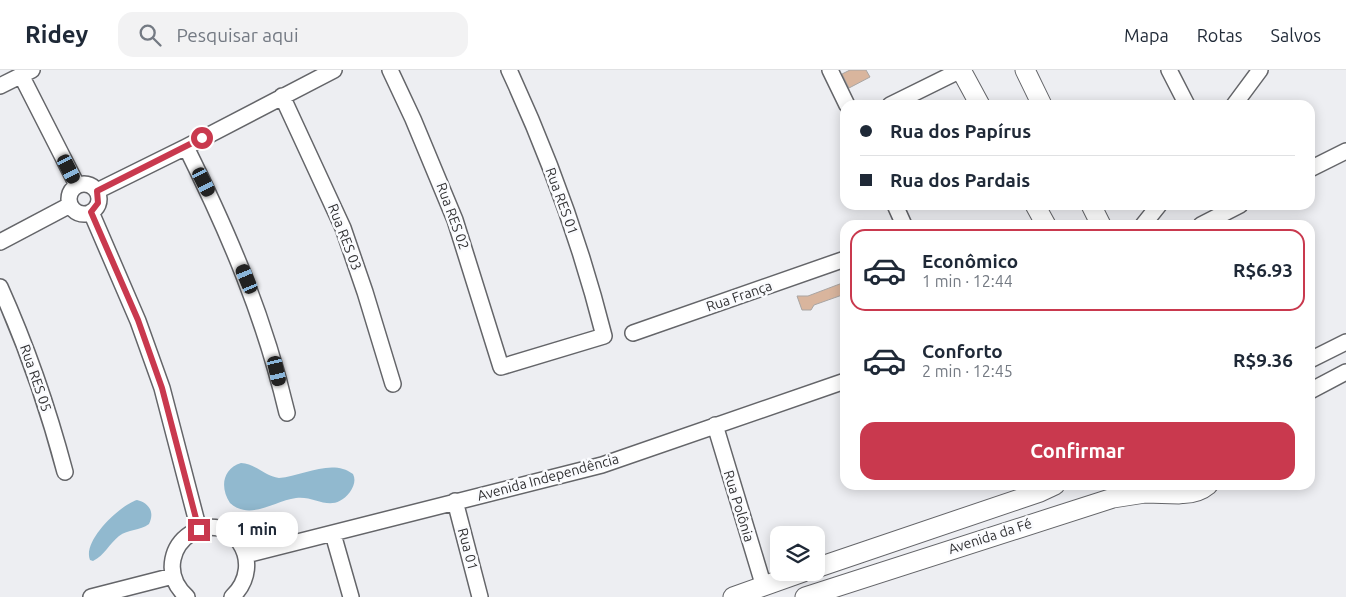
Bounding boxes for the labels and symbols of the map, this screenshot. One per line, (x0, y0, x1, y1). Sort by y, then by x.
route start (191, 127, 213, 149)
car (55, 152, 82, 186)
car (190, 165, 217, 199)
street label: Rua RES 01 (543, 165, 581, 237)
street label: Rua RES 02 (434, 180, 472, 252)
street label: Rua RES 03 (325, 201, 365, 273)
car (234, 262, 259, 296)
street label: Rua França (704, 277, 774, 315)
street label: Rua RES 05 (17, 342, 55, 414)
car (266, 355, 287, 387)
street label: Avenida Independência (475, 450, 621, 504)
street label: Rua Polônia (721, 468, 757, 544)
callout: 1 min (216, 512, 299, 548)
street label: Avenida da Fé (946, 515, 1034, 557)
route end (188, 519, 210, 541)
street label: Rua 01 (455, 526, 481, 572)

